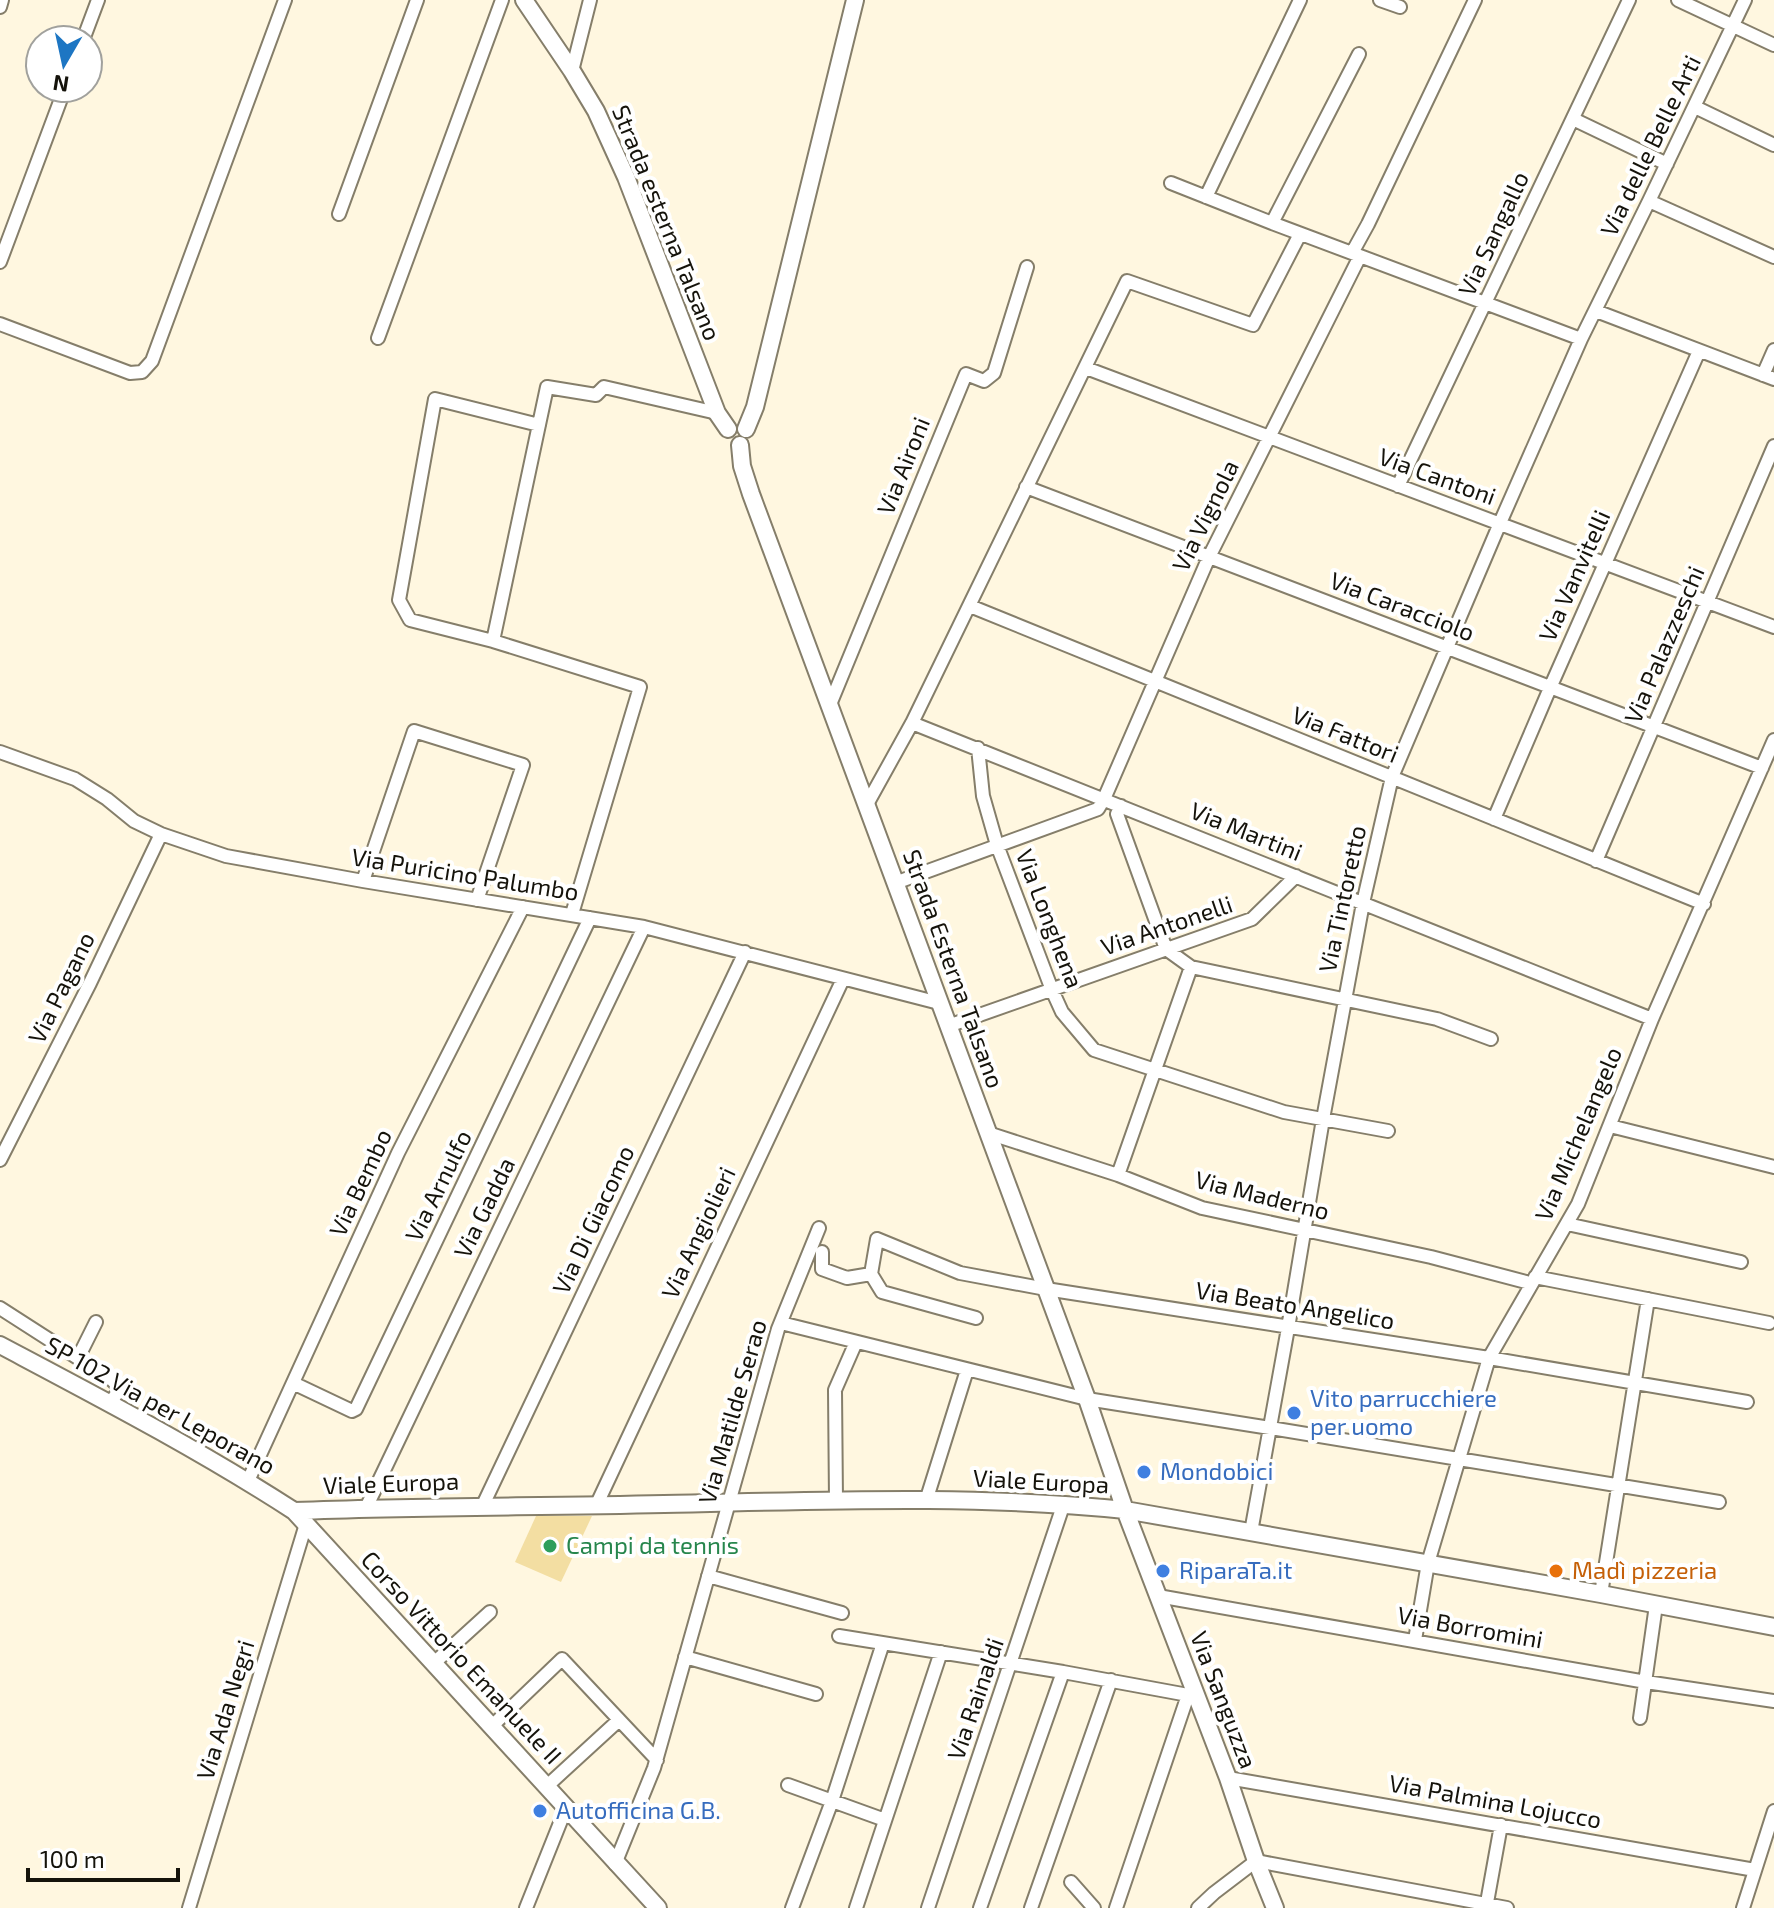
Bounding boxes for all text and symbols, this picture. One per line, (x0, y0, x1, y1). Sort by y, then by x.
north arrow (24, 24, 104, 104)
street label: Via delle Belle Arti (1593, 50, 1706, 240)
text: N (51, 71, 71, 99)
street label: Strada esterna Talsano (607, 101, 728, 344)
street label: Via Sangallo (1451, 167, 1534, 300)
street label: Via Aironi (870, 413, 935, 518)
street label: Via Cantoni (1375, 441, 1500, 510)
street label: Via Vignola (1165, 455, 1244, 576)
street label: Via Vanvitelli (1532, 505, 1615, 645)
street label: Via Palazzeschi (1617, 562, 1710, 727)
street label: Via Caracciolo (1326, 565, 1479, 646)
street label: Via Fattori (1288, 699, 1403, 768)
street label: Via Martini (1186, 795, 1307, 866)
street label: Via Tintoretto (1312, 823, 1371, 975)
street label: Via Puricino Palumbo (350, 841, 581, 906)
street label: Strada Esterna Talsano (898, 845, 1011, 1092)
street label: Via Longhena (1011, 845, 1090, 992)
street label: Via Antonelli (1097, 889, 1236, 961)
street label: Via Pagano (21, 927, 100, 1048)
street label: Via Michelangelo (1528, 1042, 1627, 1225)
street label: Via Bembo (322, 1124, 397, 1241)
street label: Via Arnulfo (398, 1125, 477, 1246)
street label: Via Di Giacomo (546, 1141, 640, 1298)
street label: Via Gadda (447, 1152, 520, 1262)
street label: Via Angiolieri (655, 1162, 741, 1303)
street label: Via Maderno (1192, 1164, 1332, 1225)
street label: Via Beato Angelico (1194, 1274, 1397, 1335)
street label: Via Matilde Serao (691, 1316, 772, 1507)
street label: SP 102 Via per Leporano (41, 1329, 281, 1480)
place label: Vito parrucchiere per uomo (1310, 1383, 1497, 1440)
marker: Vito parrucchiere per uomo (1285, 1404, 1303, 1422)
place label: Mondobici (1160, 1456, 1273, 1485)
street label: Viale Europa (972, 1462, 1110, 1499)
marker: Mondobici (1135, 1463, 1153, 1481)
street label: Viale Europa (322, 1466, 460, 1499)
place label: Campi da tennis (566, 1530, 739, 1559)
marker: Campi da tennis (541, 1537, 559, 1555)
street label: Corso Vittorio Emanuele II (356, 1544, 568, 1770)
place label: RiparaTa.it (1179, 1555, 1292, 1584)
place label: Madì pizzeria (1572, 1555, 1717, 1584)
marker: RiparaTa.it (1154, 1562, 1172, 1580)
marker: Madì pizzeria (1547, 1562, 1565, 1580)
street label: Via Borromini (1395, 1599, 1545, 1654)
street label: Via Sanguzza (1185, 1627, 1264, 1772)
street label: Via Rainaldi (940, 1634, 1009, 1763)
street label: Via Ada Negri (190, 1636, 260, 1783)
street label: Via Palmina Lojucco (1387, 1768, 1604, 1833)
place label: Autofficina G.B. (556, 1795, 721, 1824)
marker: Autofficina G.B. (531, 1802, 549, 1820)
scale bar (28, 1832, 178, 1882)
text: 100 m (40, 1844, 105, 1873)

